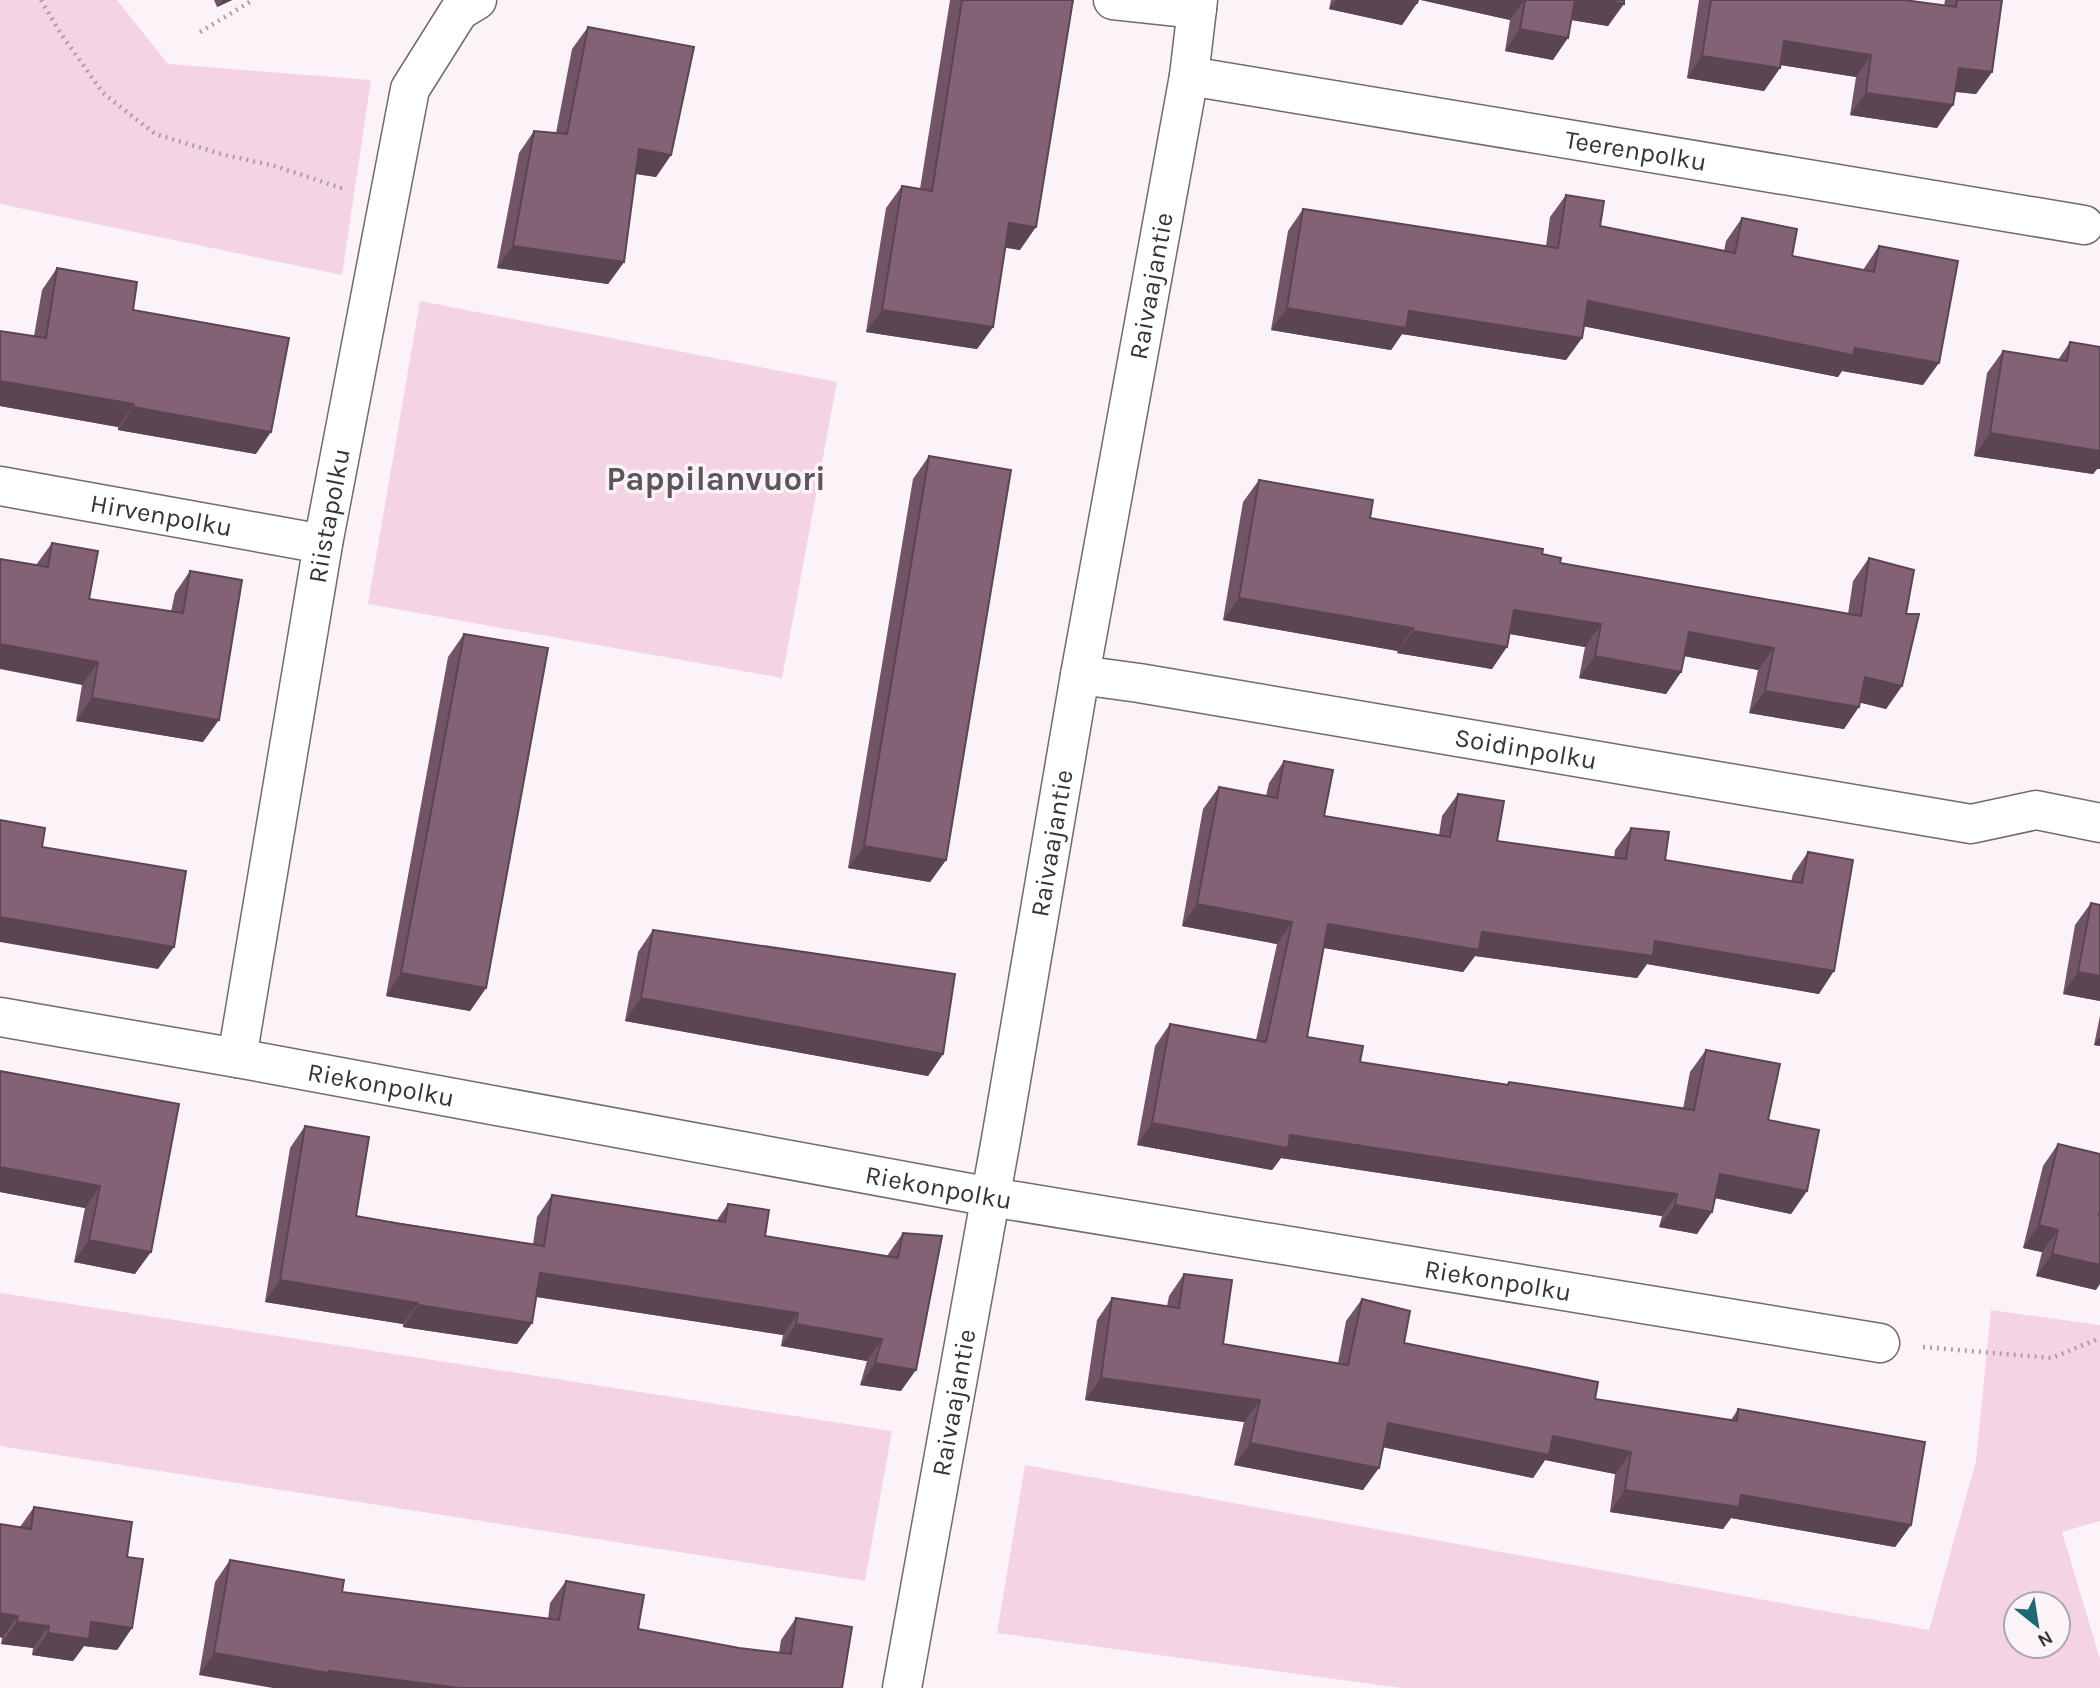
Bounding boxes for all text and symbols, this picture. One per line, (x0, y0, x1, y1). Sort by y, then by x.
street label: Teerenpolku (1563, 124, 1709, 178)
street label: Raivaajantie (1123, 210, 1180, 362)
street label: Riistapolku (302, 446, 357, 585)
district label: Pappilanvuori (606, 460, 826, 498)
street label: Hirvenpolku (88, 488, 235, 543)
street label: Soidinpolku (1452, 722, 1599, 776)
street label: Raivaajantie (1024, 767, 1080, 919)
street label: Riekonpolku (305, 1056, 457, 1114)
street label: Riekonpolku (863, 1159, 1014, 1216)
street label: Riekonpolku (1422, 1253, 1574, 1308)
street label: Raivaajantie (925, 1327, 982, 1479)
north arrow (2002, 1590, 2072, 1660)
text: N (2034, 1626, 2056, 1652)

